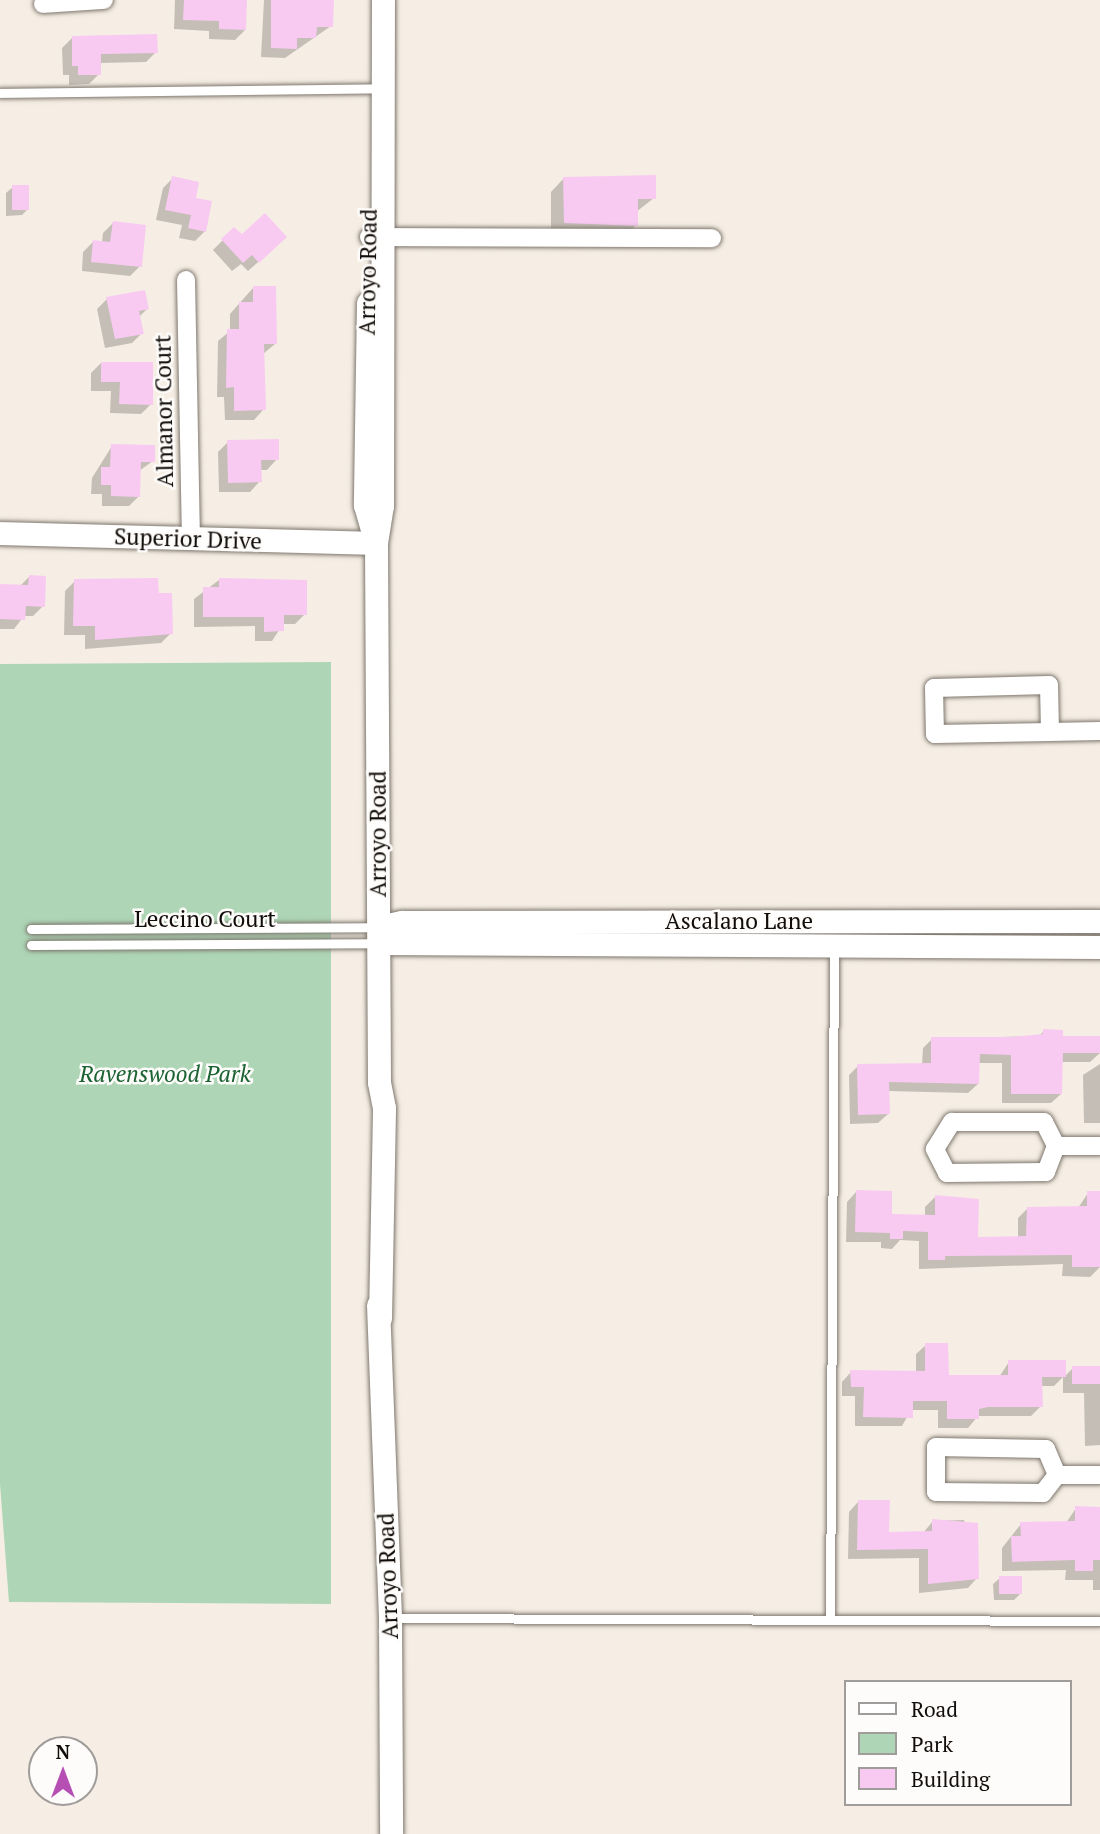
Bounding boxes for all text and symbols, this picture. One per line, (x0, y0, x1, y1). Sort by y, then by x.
street label: Arroyo Road (353, 209, 383, 335)
street label: Almanor Court (149, 335, 179, 487)
street label: Superior Drive (114, 523, 262, 555)
street label: Arroyo Road (364, 771, 392, 897)
street label: Leccino Court (134, 905, 276, 933)
street label: Ascalano Lane (665, 907, 813, 935)
park label: Ravenswood Park (79, 1060, 251, 1088)
street label: Arroyo Road (372, 1512, 404, 1640)
legend (844, 1680, 1072, 1806)
text: Road (911, 1695, 958, 1723)
text: Park (911, 1730, 953, 1758)
north arrow (28, 1736, 98, 1806)
text: N (56, 1739, 70, 1764)
text: Building (911, 1765, 990, 1793)

